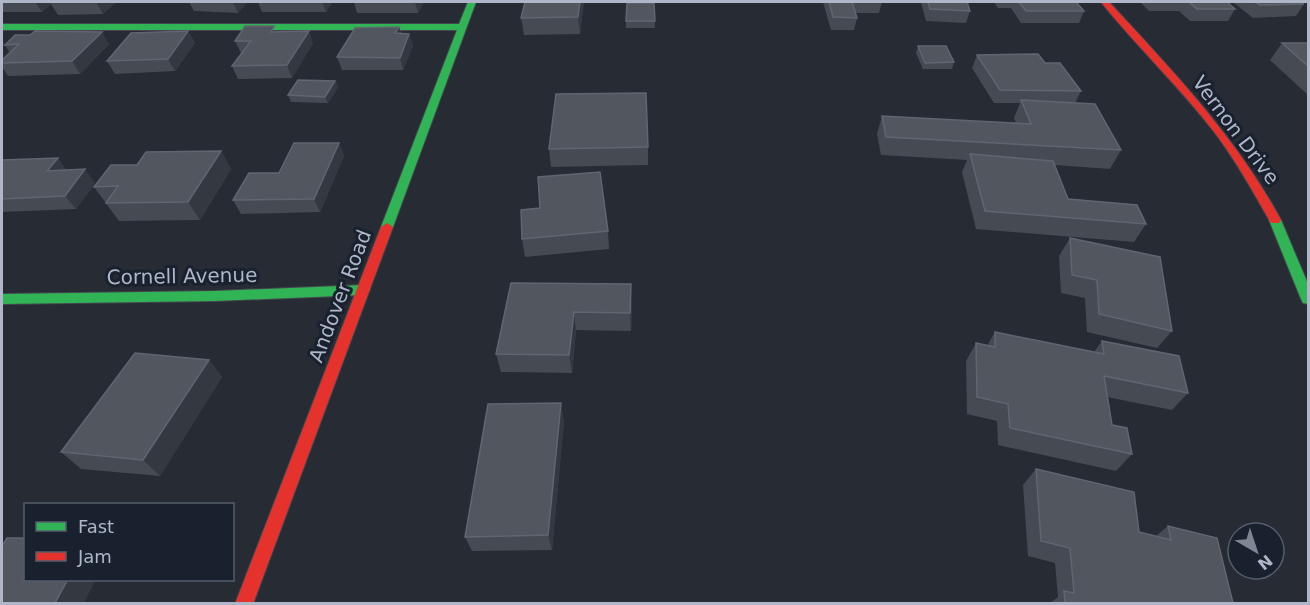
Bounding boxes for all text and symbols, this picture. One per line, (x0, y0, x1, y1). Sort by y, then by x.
street label: Vernon Drive (1187, 71, 1285, 189)
street label: Andover Road (304, 226, 376, 366)
street label: Cornell Avenue (106, 263, 258, 289)
legend (24, 503, 234, 581)
text: Fast (78, 516, 114, 537)
north arrow (1226, 521, 1286, 581)
text: Jam (77, 546, 112, 567)
text: N (1254, 551, 1276, 574)

